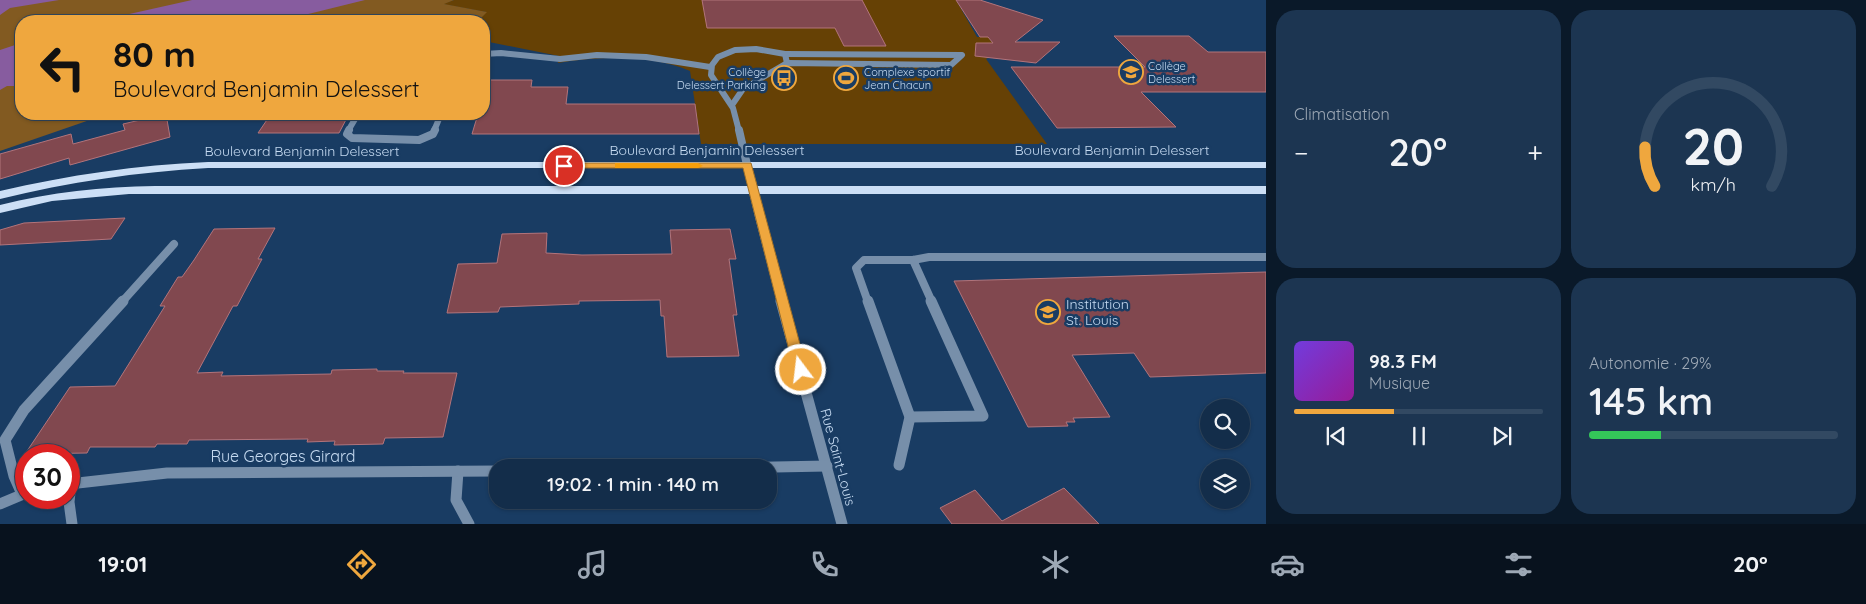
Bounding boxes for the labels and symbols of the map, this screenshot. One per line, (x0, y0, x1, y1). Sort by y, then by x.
school or university icon: Collège Delessert (1118, 59, 1144, 85)
place label: Collège Delessert (1148, 59, 1196, 86)
place label: Collège Delessert Parking (677, 65, 766, 92)
bus stop icon: Collège Delessert Parking (771, 65, 797, 91)
sports icon: Complexe sportif Jean Chacun (833, 65, 859, 91)
place label: Complexe sportif Jean Chacun (864, 65, 950, 92)
street label: Boulevard Benjamin Delessert (610, 141, 805, 159)
street label: Boulevard Benjamin Delessert (1015, 141, 1210, 159)
street label: Boulevard Benjamin Delessert (205, 142, 400, 160)
pin (543, 145, 585, 187)
place label: Institution St. Louis (1066, 295, 1129, 329)
school or university icon: Institution St. Louis (1035, 299, 1061, 325)
position arrow (774, 343, 826, 395)
street label: Rue Saint-Louis (816, 406, 860, 508)
speed limit sign: 30 (15, 444, 80, 509)
street label: Rue Georges Girard (210, 446, 356, 466)

